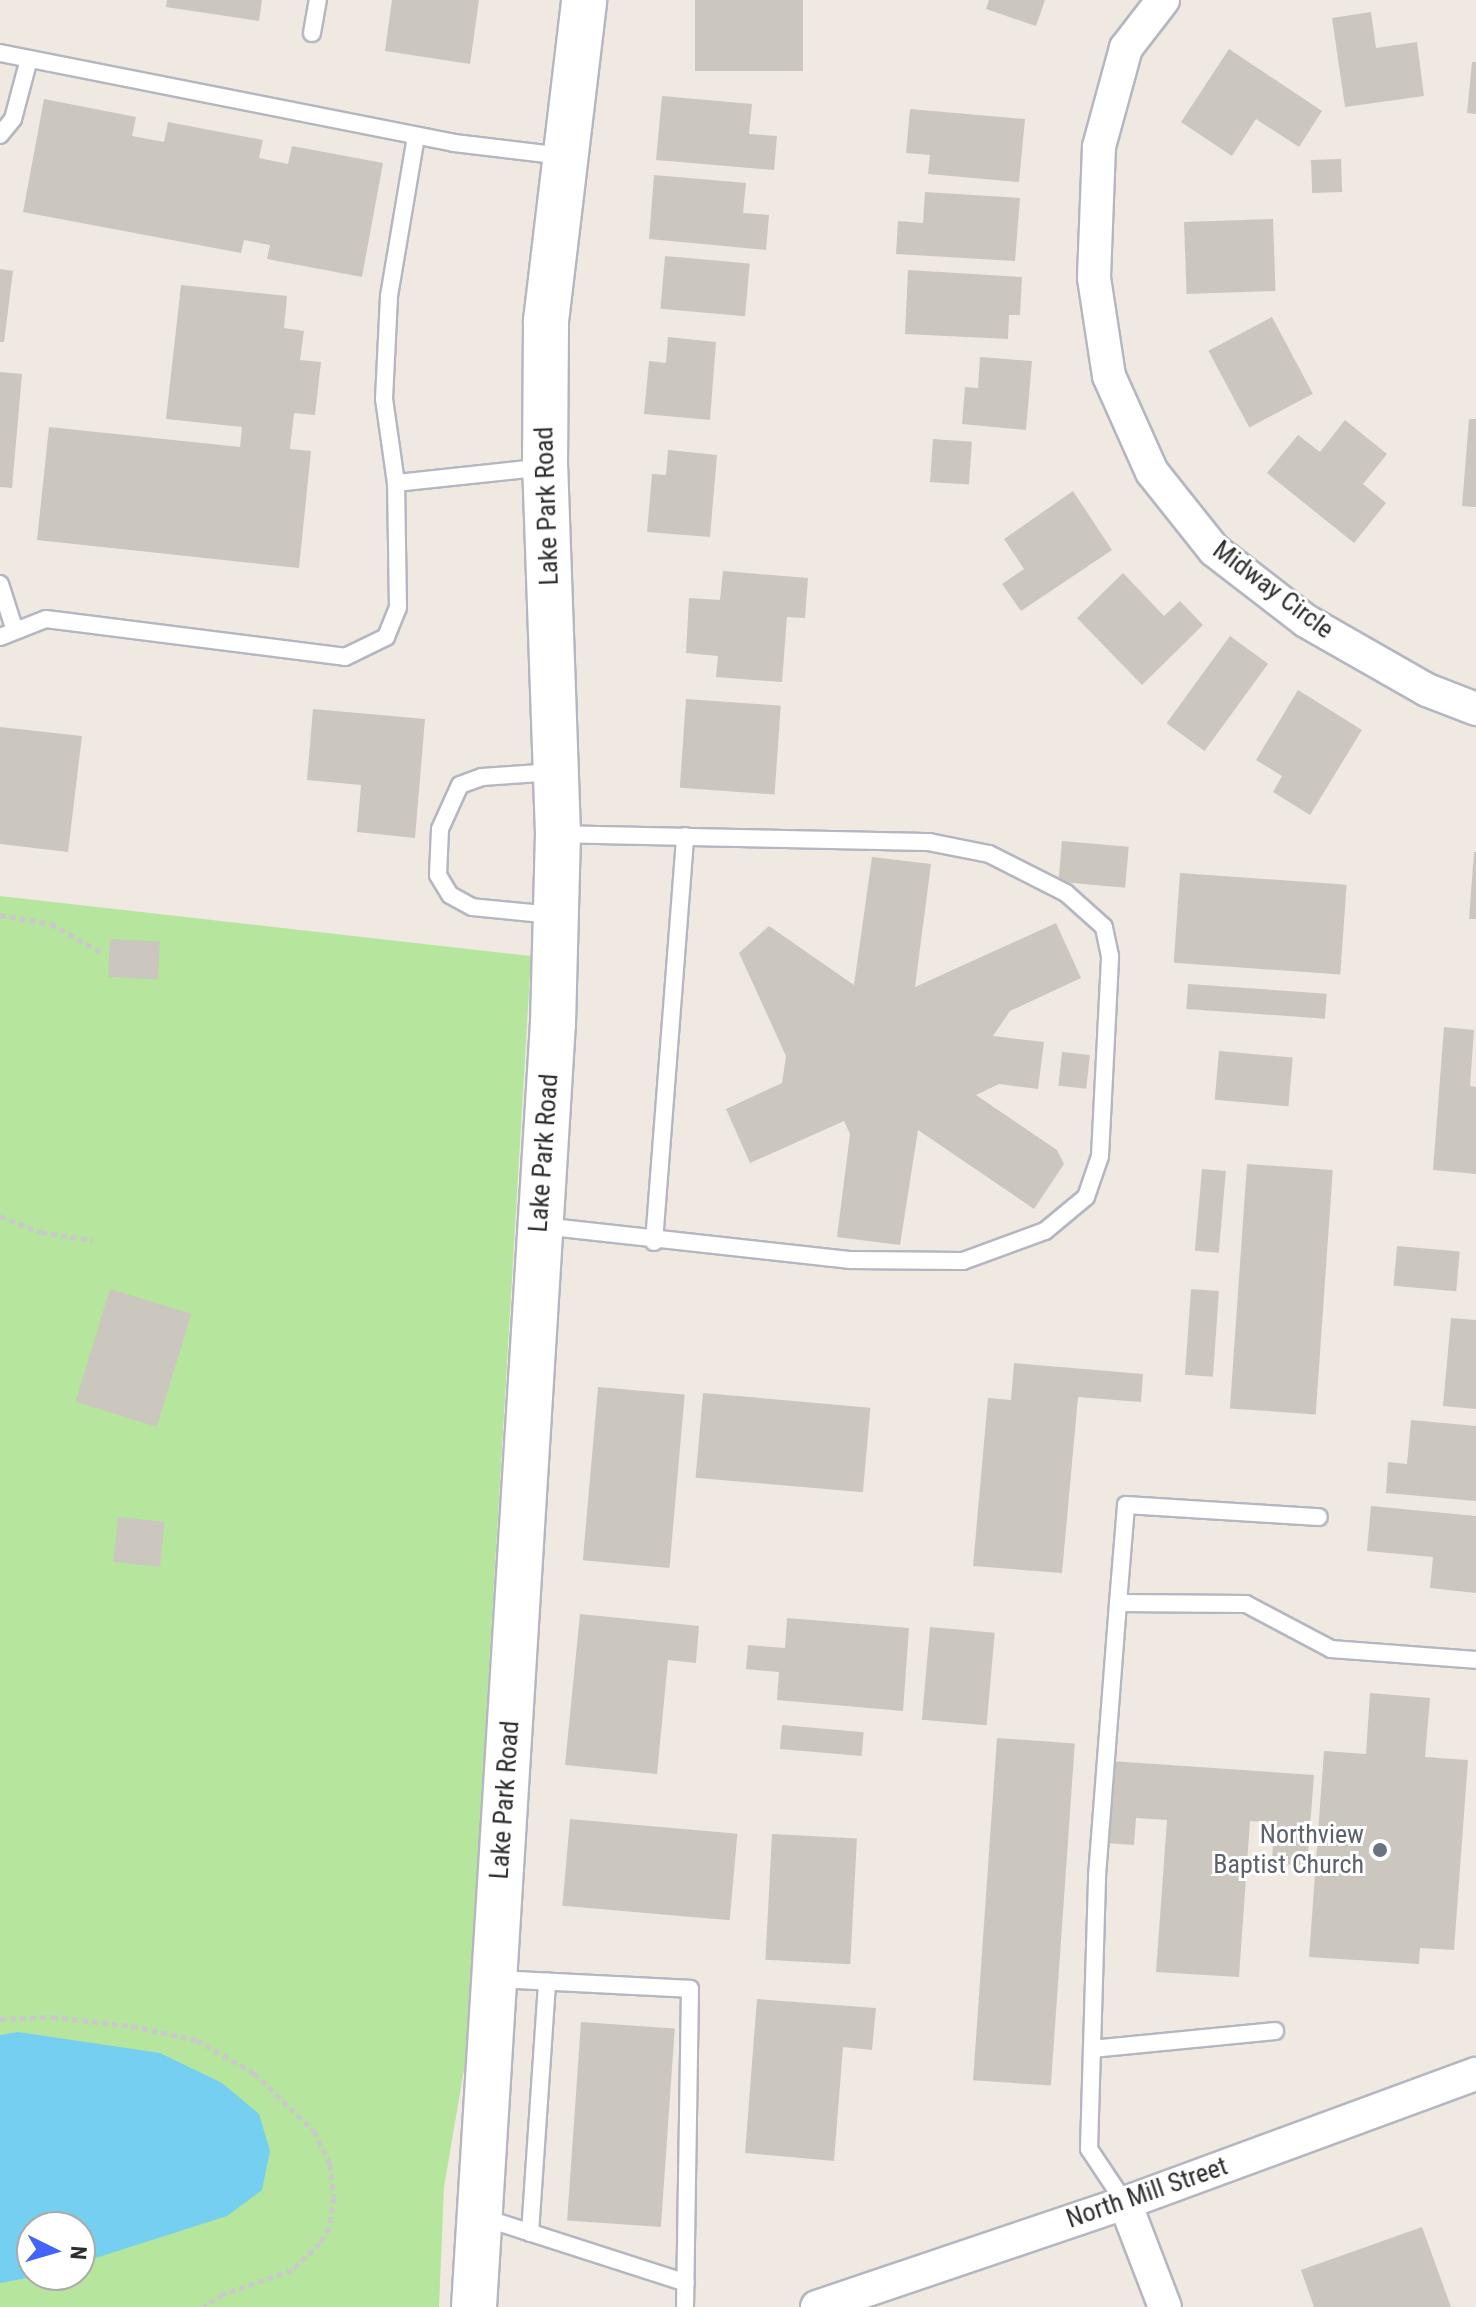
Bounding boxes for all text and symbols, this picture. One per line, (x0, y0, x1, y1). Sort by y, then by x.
street label: Lake Park Road (529, 426, 565, 586)
street label: Midway Circle (1207, 535, 1339, 645)
street label: Lake Park Road (523, 1073, 565, 1233)
street label: Lake Park Road (484, 1720, 526, 1880)
place label: Northview Baptist Church (1213, 1819, 1364, 1880)
marker: Northview Baptist Church (1371, 1841, 1389, 1859)
street label: North Mill Street (1062, 2151, 1232, 2235)
north arrow (16, 2211, 96, 2291)
text: N (65, 2245, 91, 2261)

